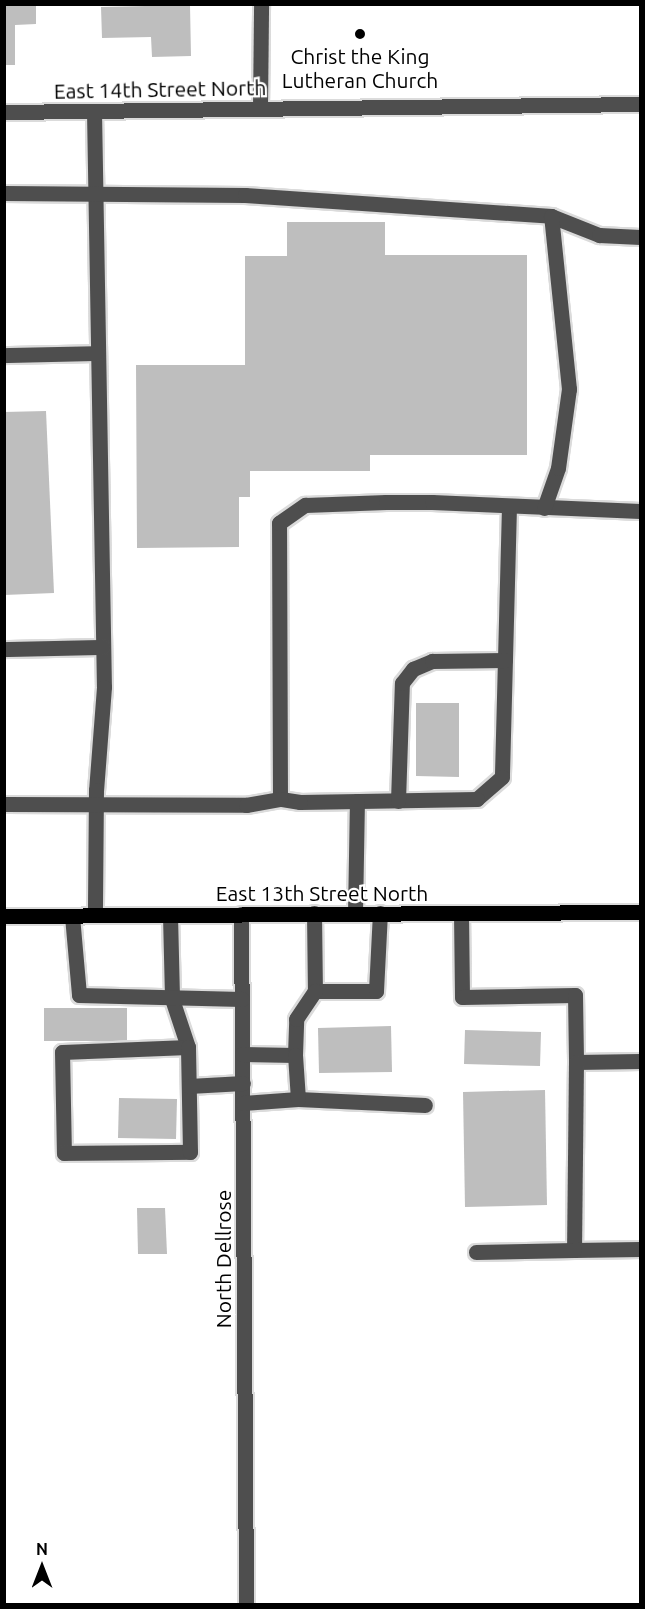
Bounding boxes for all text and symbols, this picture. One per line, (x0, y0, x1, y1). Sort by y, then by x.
marker: Christ the King Lutheran Church (353, 27, 367, 41)
place label: Christ the King Lutheran Church (282, 43, 438, 93)
street label: East 14th Street North (54, 75, 266, 103)
street label: East 13th Street North (216, 880, 428, 906)
street label: North Dellrose (210, 1190, 236, 1328)
north arrow (12, 1537, 72, 1597)
text: N (36, 1540, 48, 1558)

